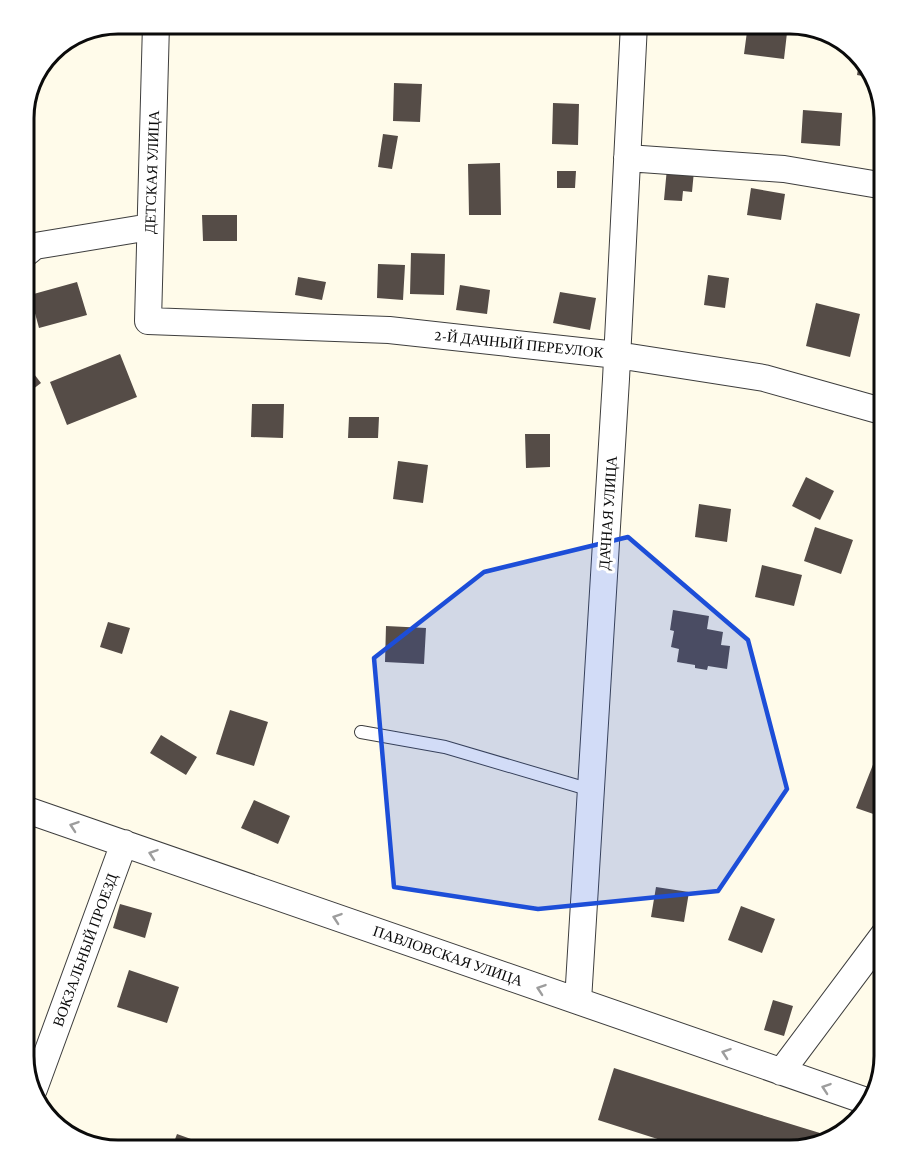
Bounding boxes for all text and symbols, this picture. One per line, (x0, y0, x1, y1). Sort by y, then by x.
street label: ДЕТСКАЯ УЛИЦА (142, 110, 162, 234)
street label: 2-Й ДАЧНЫЙ ПЕРЕУЛОК (434, 327, 605, 361)
street label: ДАЧНАЯ УЛИЦА (596, 455, 620, 571)
one-way arrow (69, 821, 80, 834)
one-way arrow (148, 848, 159, 861)
street label: ВОКЗАЛЬНЫЙ ПРОЕЗД (50, 871, 120, 1029)
one-way arrow (332, 912, 343, 925)
street label: ПАВЛОВСКАЯ УЛИЦА (371, 923, 525, 989)
one-way arrow (536, 983, 547, 996)
one-way arrow (721, 1047, 731, 1060)
one-way arrow (821, 1082, 832, 1095)

